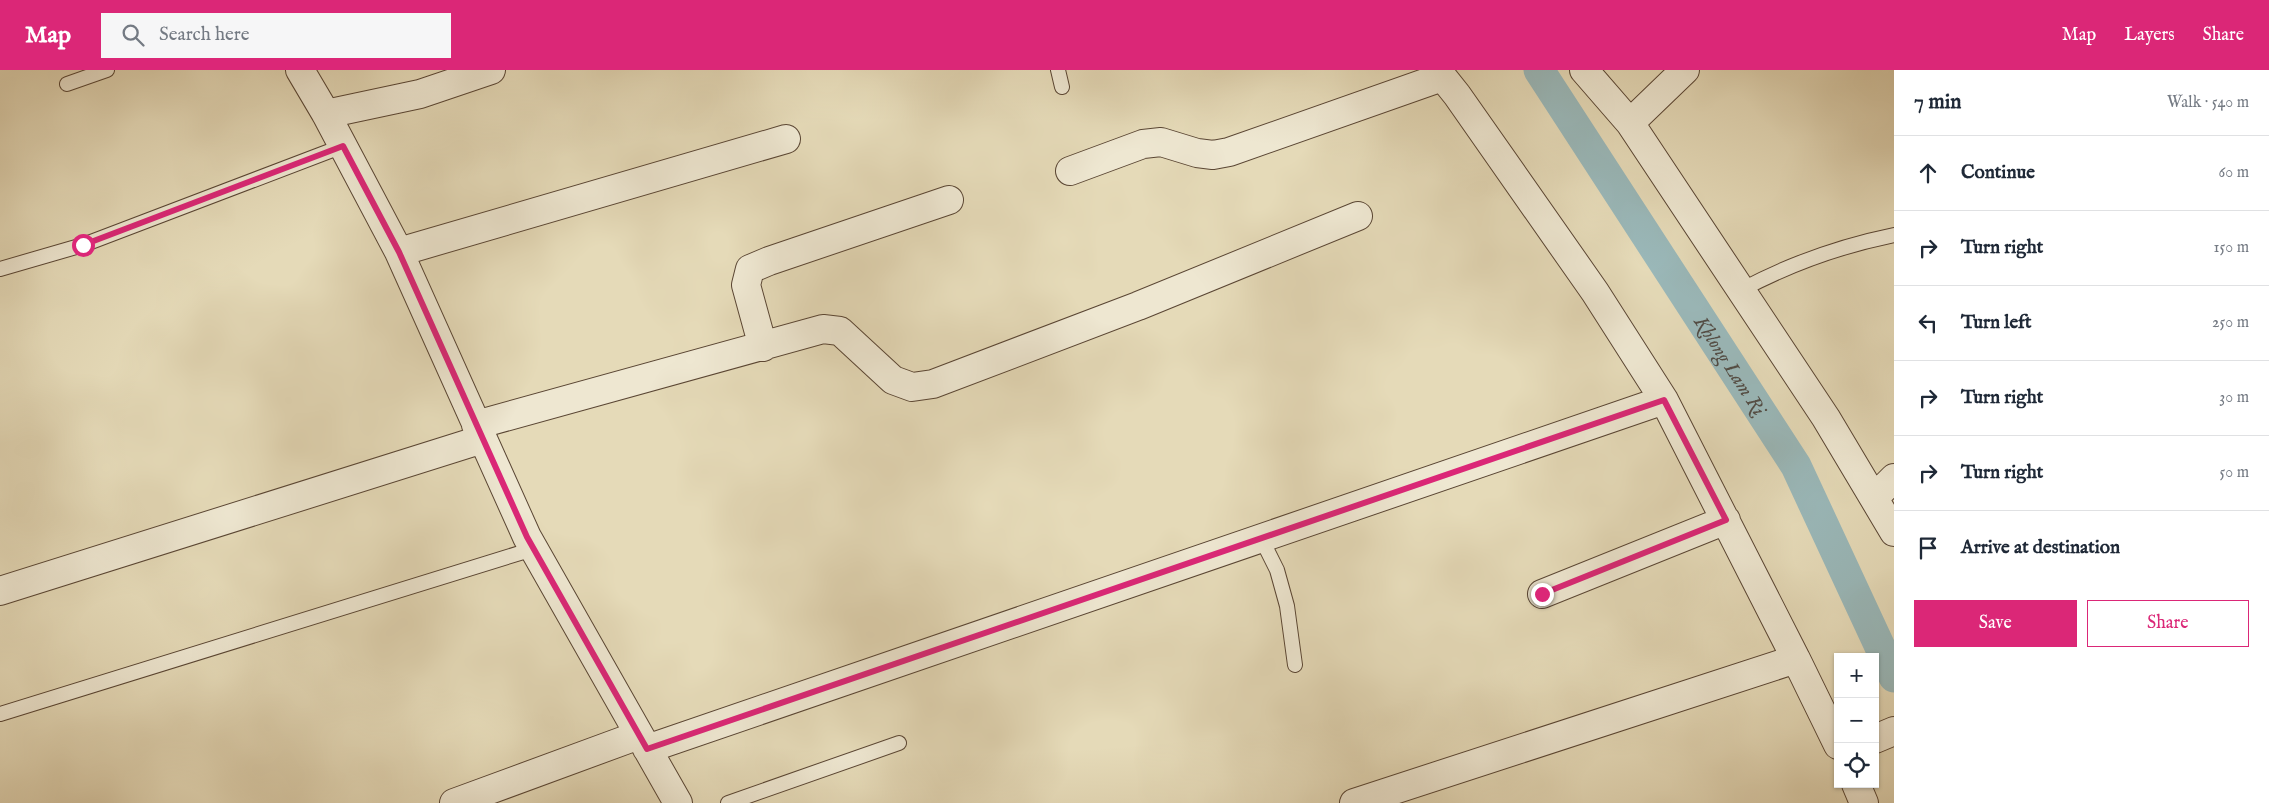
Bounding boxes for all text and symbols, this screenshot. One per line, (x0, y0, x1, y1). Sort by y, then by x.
search box (101, 13, 451, 58)
text: Map (25, 20, 71, 51)
icon: search (119, 21, 147, 49)
text: Search here (159, 23, 250, 47)
text: Map (2062, 24, 2096, 47)
text: Layers (2124, 24, 2175, 47)
text: Share (2203, 24, 2244, 47)
text: 7 min (1914, 89, 1961, 116)
text: Walk · 540 m (2167, 93, 2249, 113)
icon: ahead (1914, 159, 1942, 187)
text: Continue (1961, 161, 2035, 185)
text: 60 m (2219, 163, 2249, 183)
route start (72, 234, 95, 257)
icon: right (1914, 234, 1942, 262)
text: Turn right (1961, 236, 2043, 260)
text: 150 m (2214, 238, 2249, 258)
icon: left (1914, 309, 1942, 337)
water label: Khlong Lam Ri (1687, 311, 1772, 422)
text: Turn left (1961, 311, 2032, 335)
text: 250 m (2212, 313, 2249, 333)
icon: right (1914, 384, 1942, 412)
text: Turn right (1961, 386, 2043, 410)
text: 30 m (2219, 388, 2249, 408)
icon: right (1914, 459, 1942, 487)
text: Turn right (1961, 461, 2043, 485)
text: 50 m (2220, 463, 2249, 483)
icon: arrive (1914, 534, 1942, 562)
text: Arrive at destination (1961, 536, 2120, 560)
route end (1531, 583, 1554, 606)
button: Save (1914, 600, 2077, 647)
button: Share (2087, 600, 2249, 647)
map controls (1834, 653, 1879, 788)
button: + (1834, 653, 1879, 698)
button: − (1834, 698, 1879, 743)
button: locate (1834, 743, 1879, 788)

